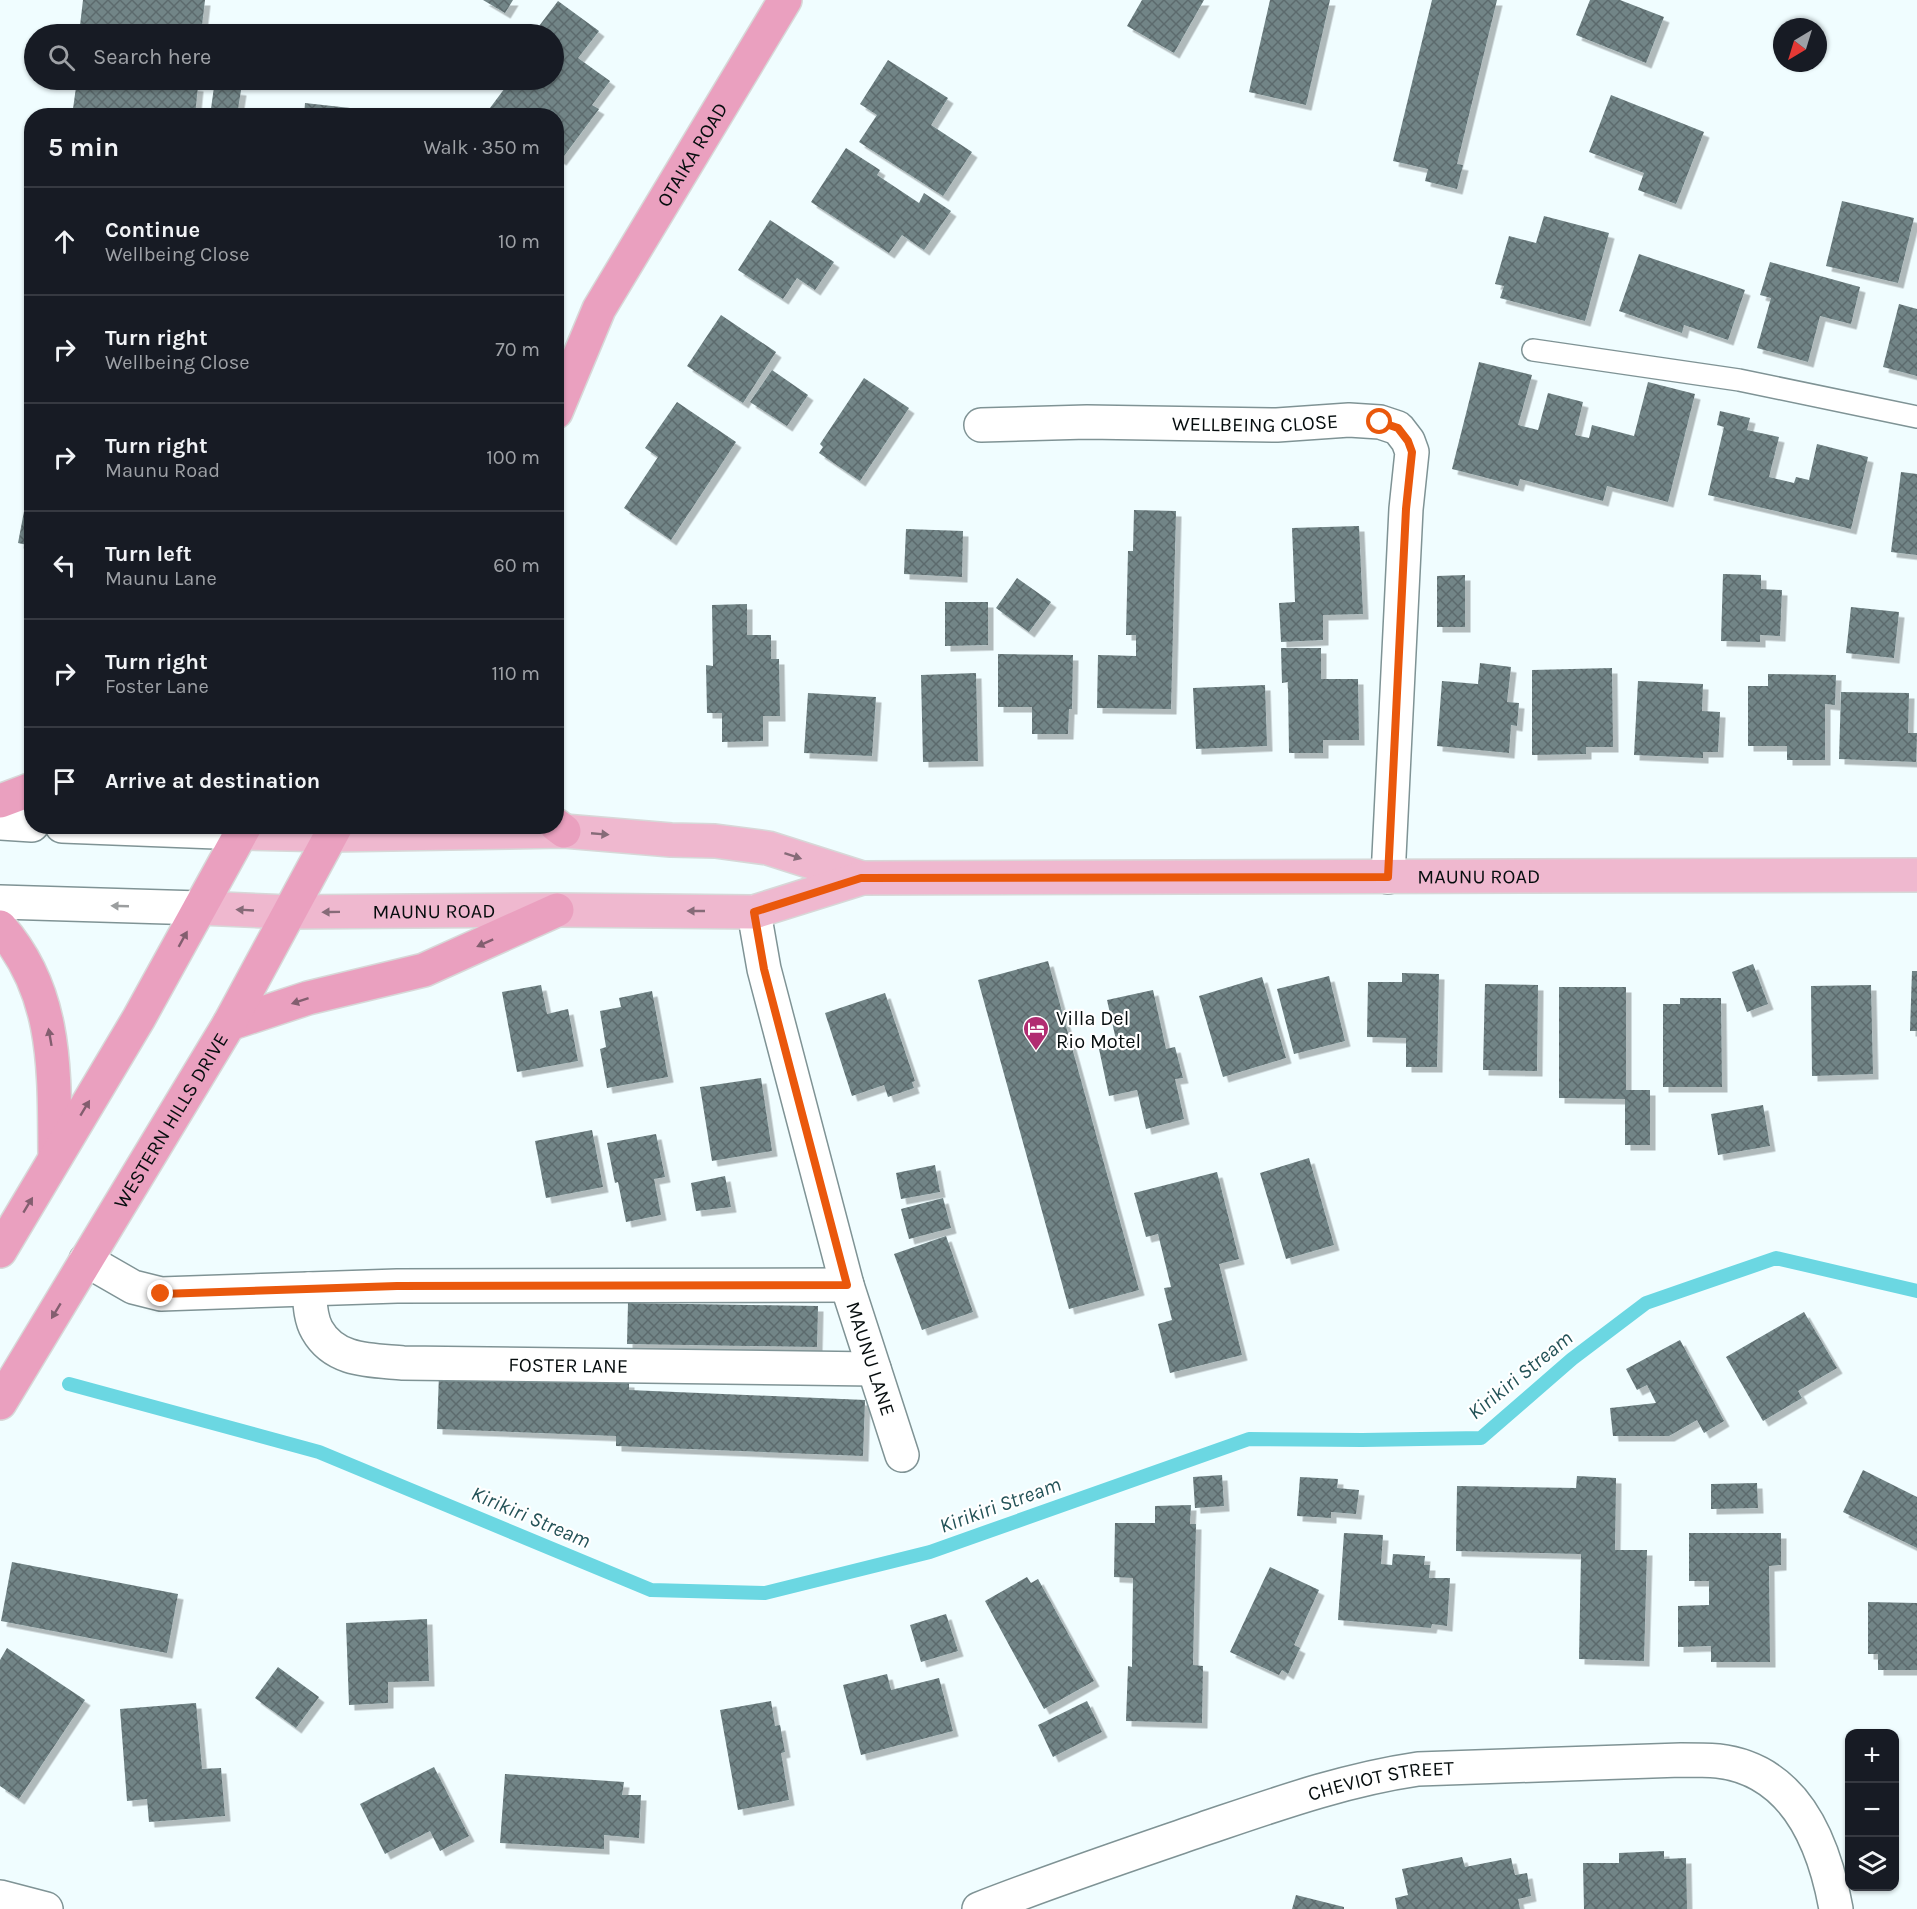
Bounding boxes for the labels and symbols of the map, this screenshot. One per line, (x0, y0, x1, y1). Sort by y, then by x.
north arrow (1773, 18, 1827, 72)
street label: OTAIKA ROAD (652, 98, 732, 211)
route start (1366, 408, 1392, 434)
street label: WELLBEING CLOSE (1172, 409, 1339, 437)
one-way arrow (591, 829, 610, 839)
one-way arrow (784, 852, 802, 861)
street label: MAUNU ROAD (1417, 865, 1540, 888)
street label: MAUNU ROAD (372, 899, 495, 923)
one-way arrow (111, 901, 130, 911)
one-way arrow (235, 906, 254, 915)
one-way arrow (686, 906, 705, 916)
one-way arrow (321, 907, 340, 917)
one-way arrow (178, 931, 188, 948)
one-way arrow (476, 938, 493, 947)
one-way arrow (291, 996, 309, 1006)
place label: Villa Del Rio Motel (1056, 1007, 1141, 1053)
hotel icon: Villa Del Rio Motel (1021, 1014, 1051, 1052)
one-way arrow (45, 1028, 54, 1047)
street label: WESTERN HILLS DRIVE (109, 1028, 233, 1213)
one-way arrow (80, 1100, 91, 1116)
one-way arrow (22, 1197, 33, 1213)
route end (147, 1280, 173, 1306)
street label: MAUNU LANE (842, 1299, 900, 1419)
one-way arrow (51, 1303, 62, 1319)
water label: Kirikiri Stream (1463, 1326, 1577, 1424)
street label: FOSTER LANE (508, 1353, 628, 1377)
water label: Kirikiri Stream (936, 1472, 1064, 1538)
water label: Kirikiri Stream (468, 1481, 594, 1553)
street label: CHEVIOT STREET (1305, 1756, 1454, 1805)

